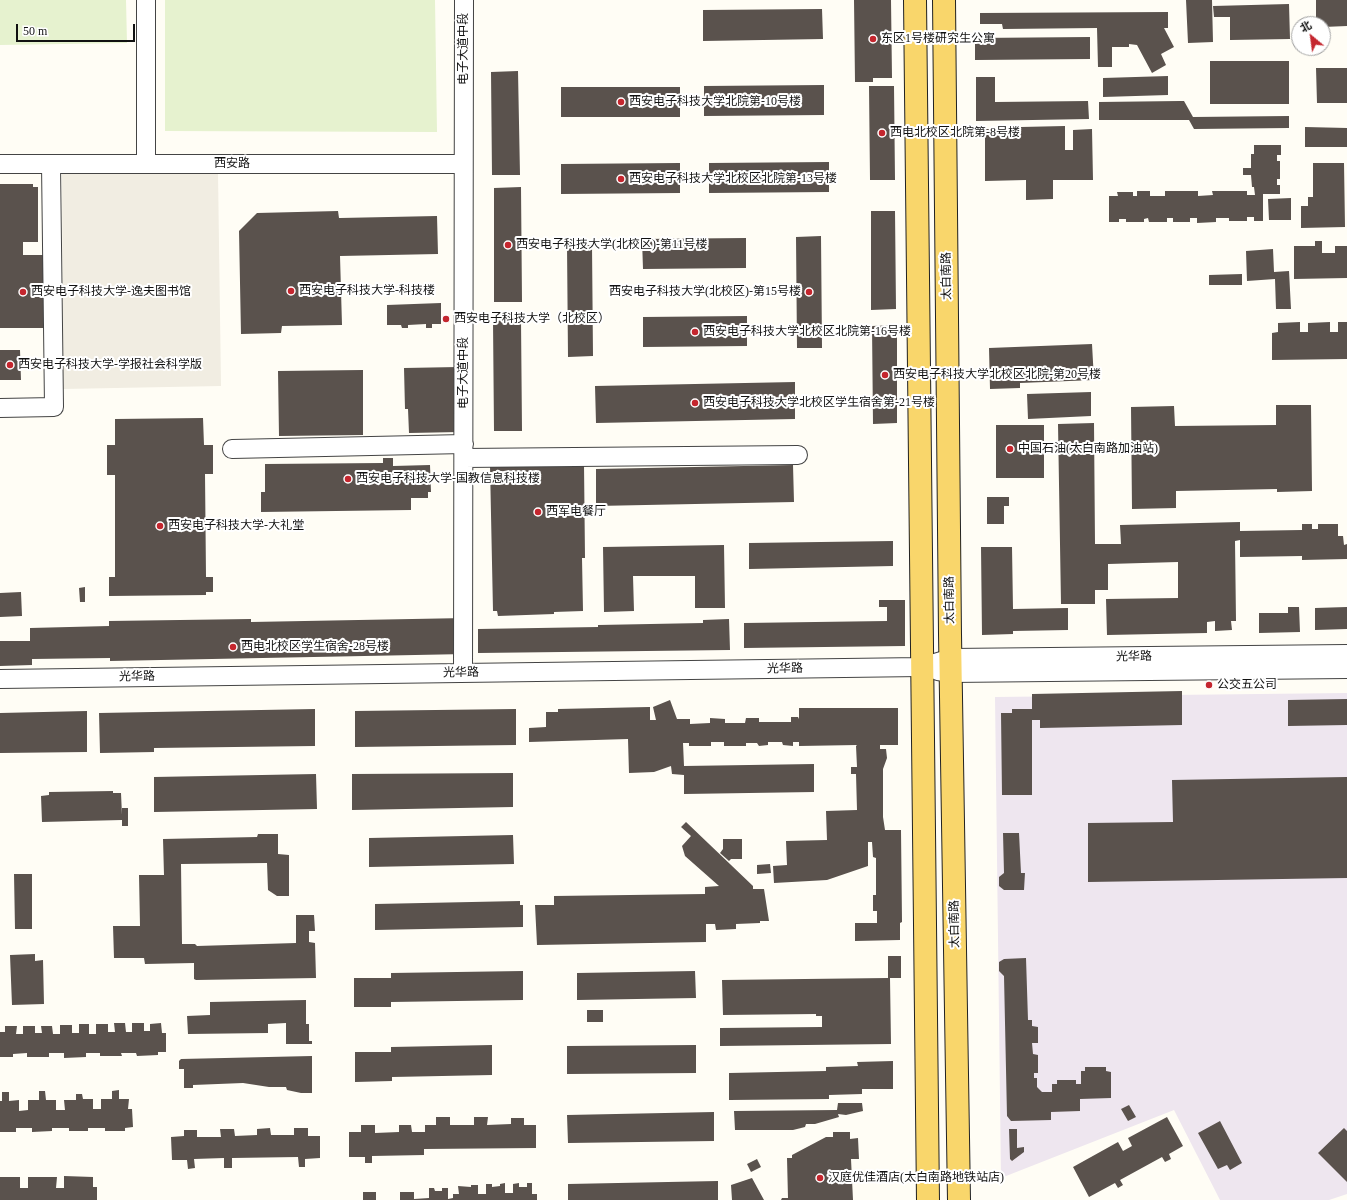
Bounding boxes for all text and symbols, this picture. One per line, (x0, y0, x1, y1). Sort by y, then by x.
street label: 电子大道中段 (457, 13, 471, 85)
scale bar (18, 16, 137, 42)
north arrow (1291, 16, 1331, 56)
text: 北 (1298, 18, 1313, 34)
text: 50 m (23, 24, 47, 38)
place label: 东区1号楼研究生公寓 (881, 32, 995, 46)
marker: 东区1号楼研究生公寓 (868, 34, 878, 44)
place label: 西安电子科技大学北院第-10号楼 (629, 95, 801, 109)
marker: 西安电子科技大学北院第-10号楼 (616, 97, 626, 107)
place label: 西电北校区北院第-8号楼 (890, 126, 1020, 140)
marker: 西电北校区北院第-8号楼 (877, 128, 887, 138)
street label: 西安路 (214, 157, 250, 171)
place label: 西安电子科技大学北校区北院第-13号楼 (629, 172, 837, 186)
marker: 西安电子科技大学北校区北院第-13号楼 (616, 174, 626, 184)
place label: 西安电子科技大学(北校区)-第11号楼 (516, 238, 708, 252)
marker: 西安电子科技大学(北校区)-第11号楼 (503, 240, 513, 250)
street label: 太白南路 (939, 252, 955, 300)
place label: 西安电子科技大学-科技楼 (299, 284, 435, 298)
place label: 西安电子科技大学-逸夫图书馆 (31, 285, 191, 299)
place label: 西安电子科技大学(北校区)-第15号楼 (609, 285, 801, 299)
marker: 西安电子科技大学-科技楼 (286, 286, 296, 296)
marker: 西安电子科技大学-逸夫图书馆 (18, 287, 28, 297)
marker: 西安电子科技大学(北校区)-第15号楼 (804, 287, 814, 297)
place label: 西安电子科技大学（北校区） (454, 312, 610, 326)
marker: 西安电子科技大学（北校区） (441, 314, 451, 324)
place label: 西安电子科技大学北校区北院第-16号楼 (703, 325, 911, 339)
marker: 西安电子科技大学北校区北院第-16号楼 (690, 327, 700, 337)
street label: 电子大道中段 (457, 337, 471, 409)
place label: 西安电子科技大学-学报社会科学版 (18, 358, 202, 372)
marker: 西安电子科技大学-学报社会科学版 (5, 360, 15, 370)
place label: 西安电子科技大学北校区北院-第20号楼 (893, 368, 1101, 382)
marker: 西安电子科技大学北校区北院-第20号楼 (880, 370, 890, 380)
place label: 西安电子科技大学北校区学生宿舍第-21号楼 (703, 396, 935, 410)
marker: 西安电子科技大学北校区学生宿舍第-21号楼 (690, 398, 700, 408)
place label: 中国石油(太白南路加油站) (1018, 442, 1158, 456)
marker: 中国石油(太白南路加油站) (1005, 444, 1015, 454)
place label: 西安电子科技大学-国教信息科技楼 (356, 472, 540, 486)
marker: 西安电子科技大学-国教信息科技楼 (343, 474, 353, 484)
place label: 西军电餐厅 (546, 505, 606, 519)
marker: 西军电餐厅 (533, 507, 543, 517)
place label: 西安电子科技大学-大礼堂 (168, 519, 304, 533)
marker: 西安电子科技大学-大礼堂 (155, 521, 165, 531)
street label: 太白南路 (942, 576, 958, 624)
place label: 西电北校区学生宿舍-28号楼 (241, 640, 389, 654)
marker: 西电北校区学生宿舍-28号楼 (228, 642, 238, 652)
street label: 光华路 (1116, 649, 1152, 665)
street label: 光华路 (767, 661, 803, 677)
street label: 光华路 (443, 665, 479, 681)
street label: 光华路 (119, 669, 155, 685)
place label: 公交五公司 (1217, 678, 1277, 692)
marker: 公交五公司 (1204, 680, 1214, 690)
street label: 太白南路 (947, 900, 963, 948)
place label: 汉庭优佳酒店(太白南路地铁站店) (828, 1171, 1004, 1185)
marker: 汉庭优佳酒店(太白南路地铁站店) (815, 1173, 825, 1183)

